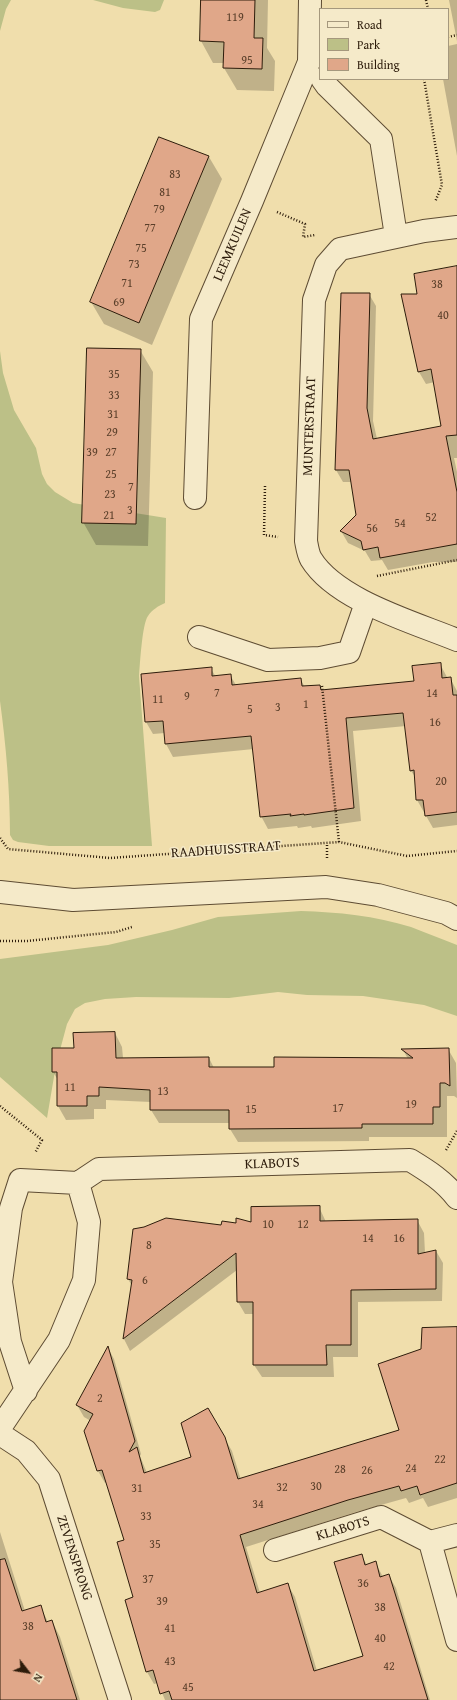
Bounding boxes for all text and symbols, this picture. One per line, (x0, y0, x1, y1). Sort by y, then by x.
legend (319, 8, 449, 80)
house number: 119 (226, 11, 244, 25)
text: Road (357, 16, 382, 33)
text: Park (357, 36, 380, 53)
house number: 95 (241, 54, 253, 68)
text: Building (357, 56, 400, 73)
house number: 83 (169, 168, 181, 182)
house number: 81 (159, 186, 171, 200)
house number: 79 (153, 203, 165, 217)
street label: LEEMKUILEN (210, 206, 256, 284)
house number: 77 (144, 222, 156, 236)
house number: 75 (135, 242, 147, 256)
house number: 73 (128, 258, 140, 272)
house number: 71 (121, 277, 133, 291)
house number: 38 (431, 278, 443, 292)
house number: 69 (113, 296, 125, 310)
house number: 40 (437, 309, 449, 323)
house number: 35 (108, 368, 120, 382)
street label: MUNTERSTRAAT (300, 376, 320, 476)
house number: 33 (108, 389, 120, 403)
house number: 31 (107, 408, 119, 422)
house number: 29 (106, 426, 118, 440)
house number: 39 (86, 446, 98, 460)
house number: 27 (105, 446, 117, 460)
house number: 25 (105, 468, 117, 482)
house number: 7 (128, 481, 134, 495)
house number: 23 (104, 488, 116, 502)
house number: 3 (127, 504, 133, 518)
house number: 21 (103, 509, 115, 523)
house number: 52 (425, 511, 437, 525)
house number: 54 (394, 517, 406, 531)
house number: 56 (366, 522, 378, 536)
house number: 7 (214, 687, 220, 701)
house number: 14 (426, 687, 438, 701)
house number: 9 (184, 690, 190, 704)
house number: 11 (152, 693, 164, 707)
house number: 1 (303, 698, 309, 712)
house number: 3 (275, 701, 281, 715)
house number: 5 (247, 703, 253, 717)
house number: 16 (429, 716, 441, 730)
house number: 20 (435, 775, 447, 789)
street label: RAADHUISSTRAAT (171, 838, 281, 862)
house number: 11 (64, 1081, 76, 1095)
house number: 13 (157, 1085, 169, 1099)
house number: 19 (405, 1098, 417, 1112)
house number: 17 (332, 1102, 344, 1116)
house number: 15 (245, 1103, 257, 1117)
street label: KLABOTS (244, 1155, 300, 1173)
house number: 10 (262, 1218, 274, 1232)
house number: 12 (297, 1218, 309, 1232)
house number: 14 (362, 1232, 374, 1246)
house number: 16 (393, 1232, 405, 1246)
house number: 8 (146, 1239, 152, 1253)
house number: 6 (142, 1274, 148, 1288)
house number: 2 (97, 1392, 103, 1406)
house number: 22 (434, 1453, 446, 1467)
house number: 24 (405, 1462, 417, 1476)
house number: 28 (334, 1463, 346, 1477)
house number: 26 (361, 1464, 373, 1478)
house number: 30 (310, 1480, 322, 1494)
house number: 32 (276, 1481, 288, 1495)
house number: 31 (131, 1482, 143, 1496)
house number: 34 (252, 1498, 264, 1512)
house number: 33 (140, 1510, 152, 1524)
street label: ZEVENSPRONG (52, 1513, 96, 1603)
street label: KLABOTS (314, 1513, 372, 1545)
house number: 35 (149, 1538, 161, 1552)
house number: 37 (142, 1573, 154, 1587)
house number: 36 (357, 1577, 369, 1591)
house number: 39 (156, 1595, 168, 1609)
house number: 38 (374, 1601, 386, 1615)
house number: 38 (22, 1620, 34, 1634)
house number: 41 (164, 1622, 176, 1636)
house number: 40 (374, 1632, 386, 1646)
north arrow (8, 1652, 48, 1692)
house number: 43 (164, 1655, 176, 1669)
house number: 42 (383, 1660, 395, 1674)
text: N (30, 1671, 47, 1685)
house number: 45 (182, 1681, 194, 1695)

